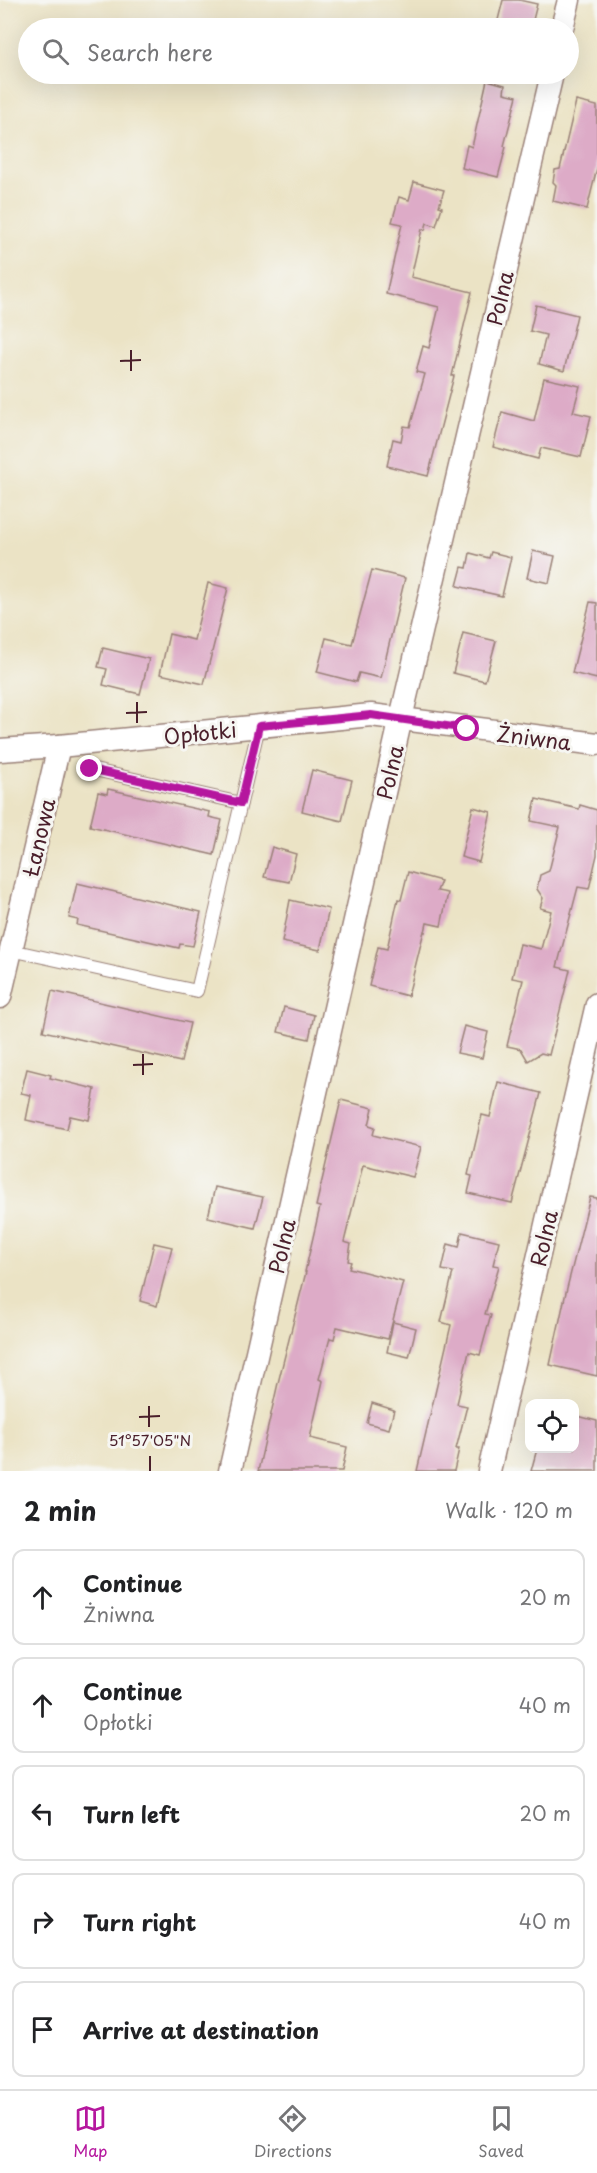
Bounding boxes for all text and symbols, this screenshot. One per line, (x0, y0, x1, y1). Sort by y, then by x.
search box (18, 18, 579, 84)
icon: search (39, 35, 72, 68)
text: Search here (87, 35, 213, 68)
street label: Polna (477, 267, 521, 329)
street label: Opłotki (162, 712, 238, 752)
route start (453, 715, 479, 741)
street label: Żniwna (495, 717, 573, 757)
street label: Polna (367, 741, 411, 803)
route end (76, 755, 102, 781)
street label: Łanowa (13, 795, 62, 881)
street label: Rolna (521, 1207, 565, 1269)
street label: Polna (259, 1215, 303, 1277)
map controls (525, 1399, 579, 1453)
button: locate (525, 1399, 579, 1453)
text: 51°57'05"N (109, 1428, 191, 1451)
text: 2 min (24, 1491, 97, 1530)
text: Walk · 120 m (445, 1495, 573, 1525)
text: Continue (83, 1566, 182, 1599)
icon: ahead (26, 1581, 59, 1614)
text: 20 m (519, 1582, 571, 1612)
text: Żniwna (83, 1599, 154, 1629)
text: Continue (83, 1674, 182, 1707)
icon: ahead (26, 1689, 59, 1722)
text: 40 m (519, 1690, 571, 1720)
text: Opłotki (83, 1707, 153, 1737)
icon: left (26, 1797, 59, 1830)
text: Turn left (83, 1797, 180, 1830)
text: 20 m (519, 1798, 571, 1828)
icon: right (26, 1905, 59, 1938)
text: Turn right (83, 1905, 196, 1938)
text: 40 m (519, 1906, 571, 1936)
icon: arrive (26, 2013, 59, 2046)
text: Arrive at destination (83, 2013, 319, 2046)
tab: Map (73, 2102, 107, 2162)
tab: Directions (254, 2102, 332, 2162)
tab: Saved (478, 2102, 524, 2162)

